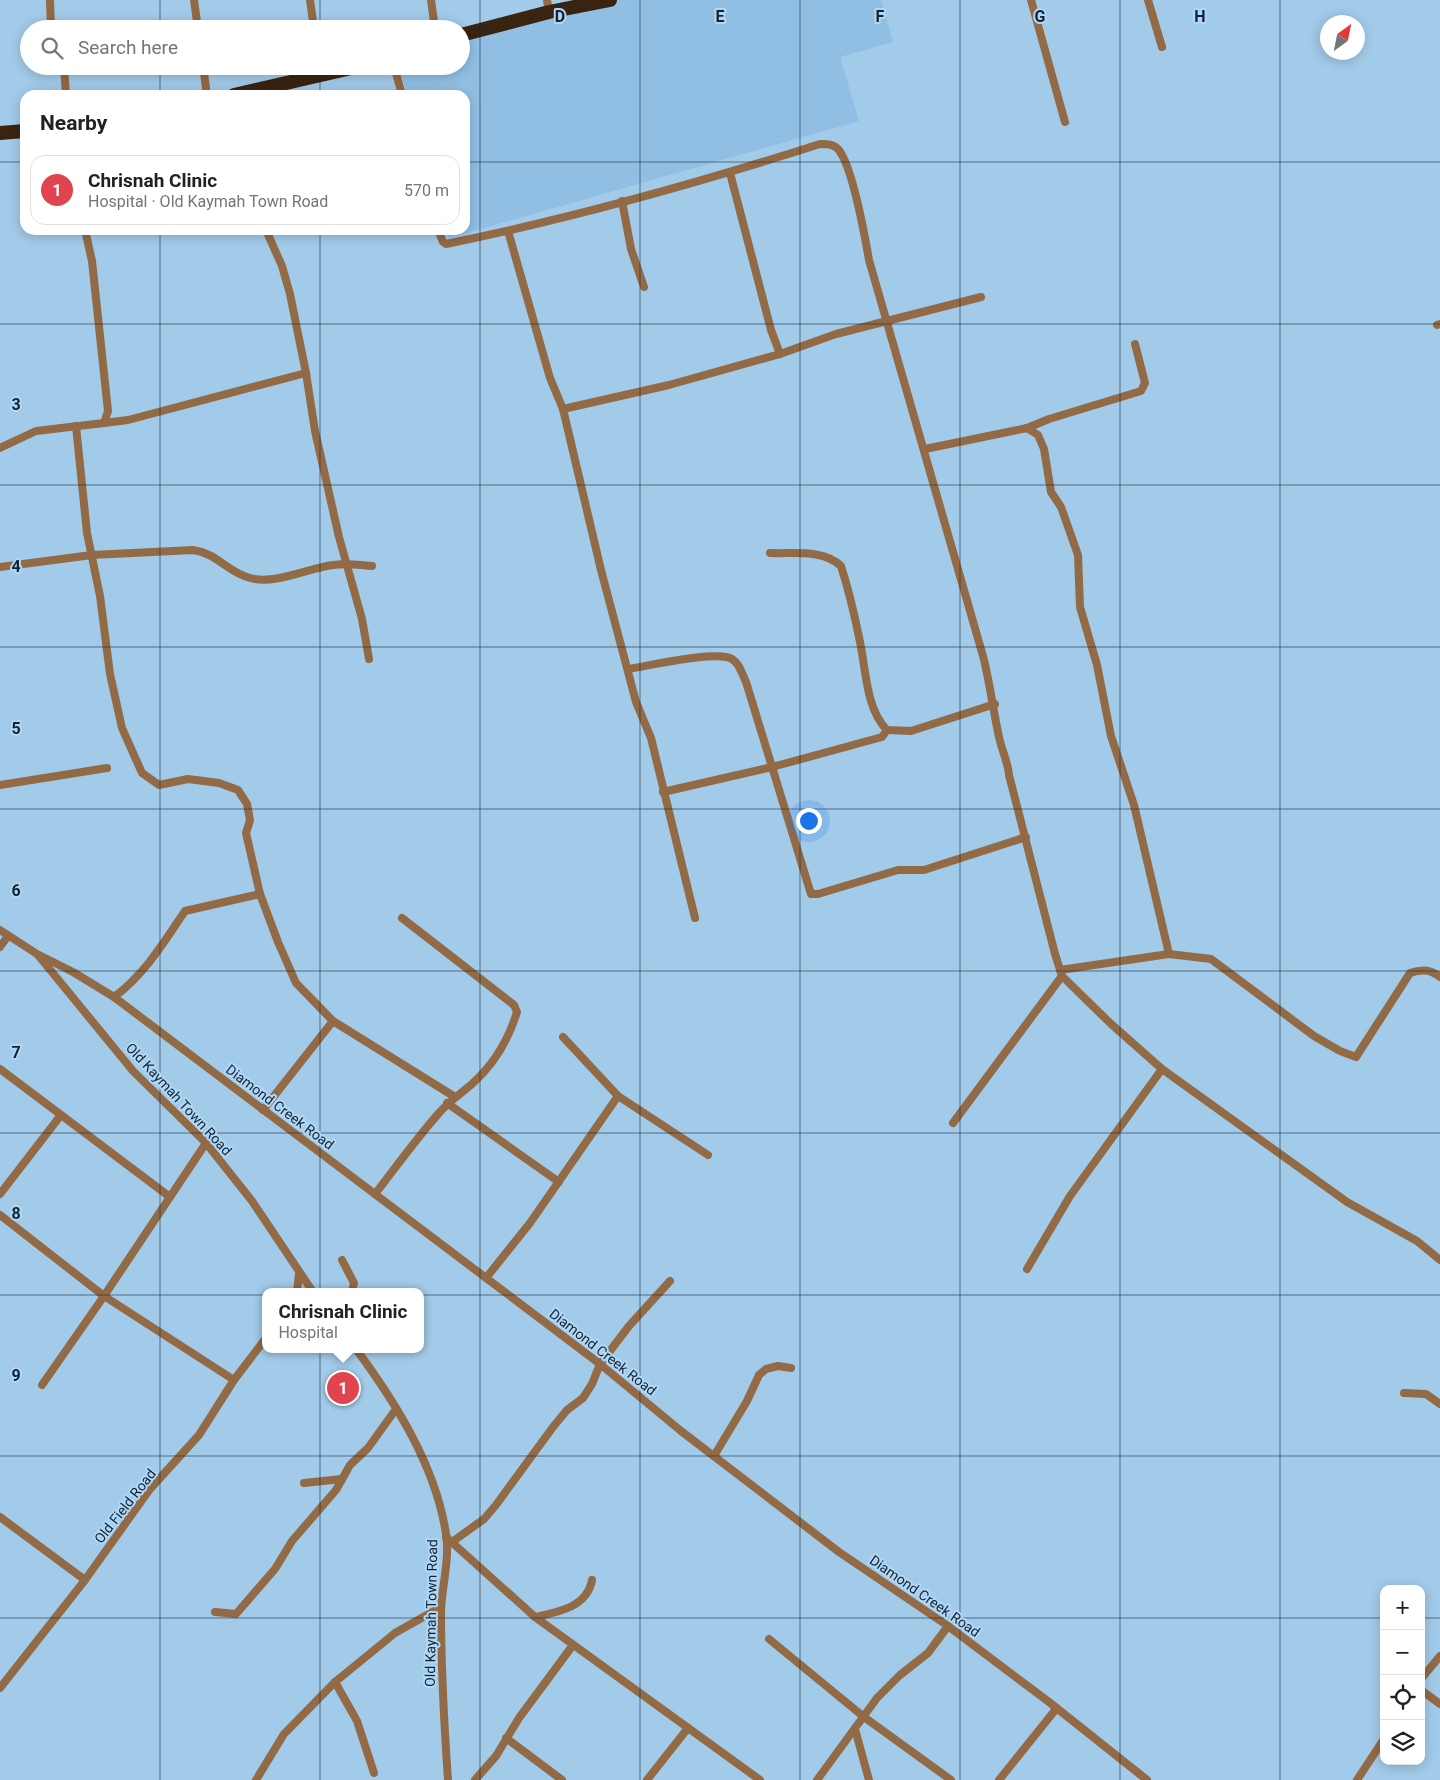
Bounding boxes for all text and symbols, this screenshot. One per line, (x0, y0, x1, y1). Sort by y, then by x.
text: D (555, 7, 565, 26)
text: E (716, 7, 725, 26)
text: F (876, 7, 885, 26)
text: G (1035, 7, 1046, 26)
text: H (1194, 7, 1206, 26)
north arrow (1320, 15, 1365, 60)
search box (20, 20, 470, 75)
icon: search (38, 34, 66, 62)
text: Search here (78, 36, 178, 59)
text: Nearby (40, 111, 107, 135)
text: Chrisnah Clinic (88, 169, 217, 192)
text: 1 (52, 181, 62, 200)
text: 570 m (404, 181, 449, 200)
text: Hospital · Old Kaymah Town Road (88, 192, 328, 211)
text: 3 (11, 395, 21, 414)
text: 4 (11, 557, 21, 576)
text: 5 (11, 719, 21, 738)
your location (796, 808, 822, 834)
text: 6 (11, 881, 21, 900)
street label: Old Kaymah Town Road (123, 1040, 235, 1158)
text: 7 (11, 1043, 21, 1062)
street label: Diamond Creek Road (223, 1061, 337, 1153)
text: 8 (11, 1204, 21, 1223)
popup (262, 1288, 424, 1353)
text: Chrisnah Clinic (278, 1300, 408, 1323)
street label: Diamond Creek Road (547, 1305, 659, 1399)
text: Hospital (278, 1323, 338, 1342)
text: 9 (11, 1366, 21, 1385)
pin: 1 (327, 1369, 359, 1407)
street label: Old Field Road (91, 1466, 159, 1546)
street label: Old Kaymah Town Road (422, 1539, 440, 1687)
street label: Diamond Creek Road (867, 1552, 983, 1640)
map controls (1380, 1585, 1425, 1765)
button: + (1380, 1585, 1425, 1630)
button: − (1380, 1630, 1425, 1675)
button: locate (1380, 1675, 1425, 1720)
button: layers (1380, 1720, 1425, 1765)

